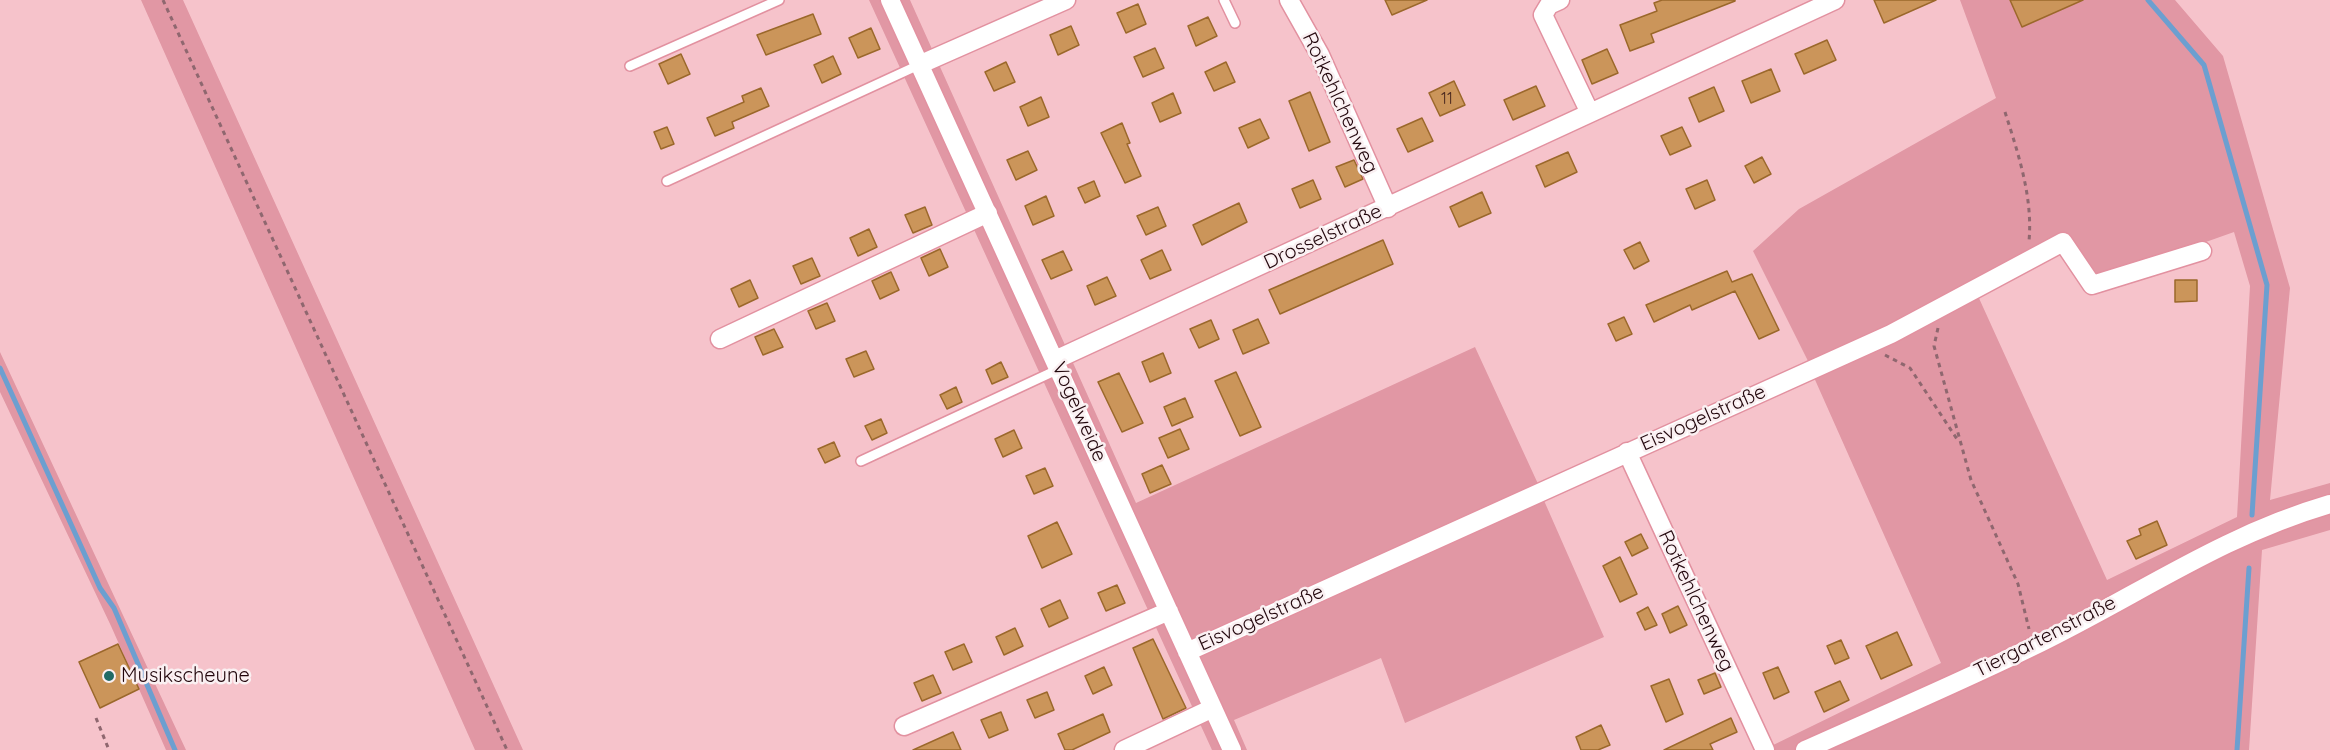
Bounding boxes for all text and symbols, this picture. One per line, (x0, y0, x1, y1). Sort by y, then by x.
street label: Rotkehlchenweg (1297, 29, 1383, 177)
house number: 11 (1441, 89, 1453, 109)
street label: Drosselstraße (1260, 199, 1386, 275)
street label: Vogelweide (1046, 358, 1112, 466)
street label: Eisvogelstraße (1637, 380, 1769, 456)
street label: Rotkehlchenweg (1653, 527, 1739, 675)
street label: Eisvogelstraße (1195, 580, 1327, 656)
street label: Tiergartenstraße (1970, 591, 2120, 683)
place label: Musikscheune (121, 664, 250, 688)
marker: Musikscheune (102, 669, 116, 683)

